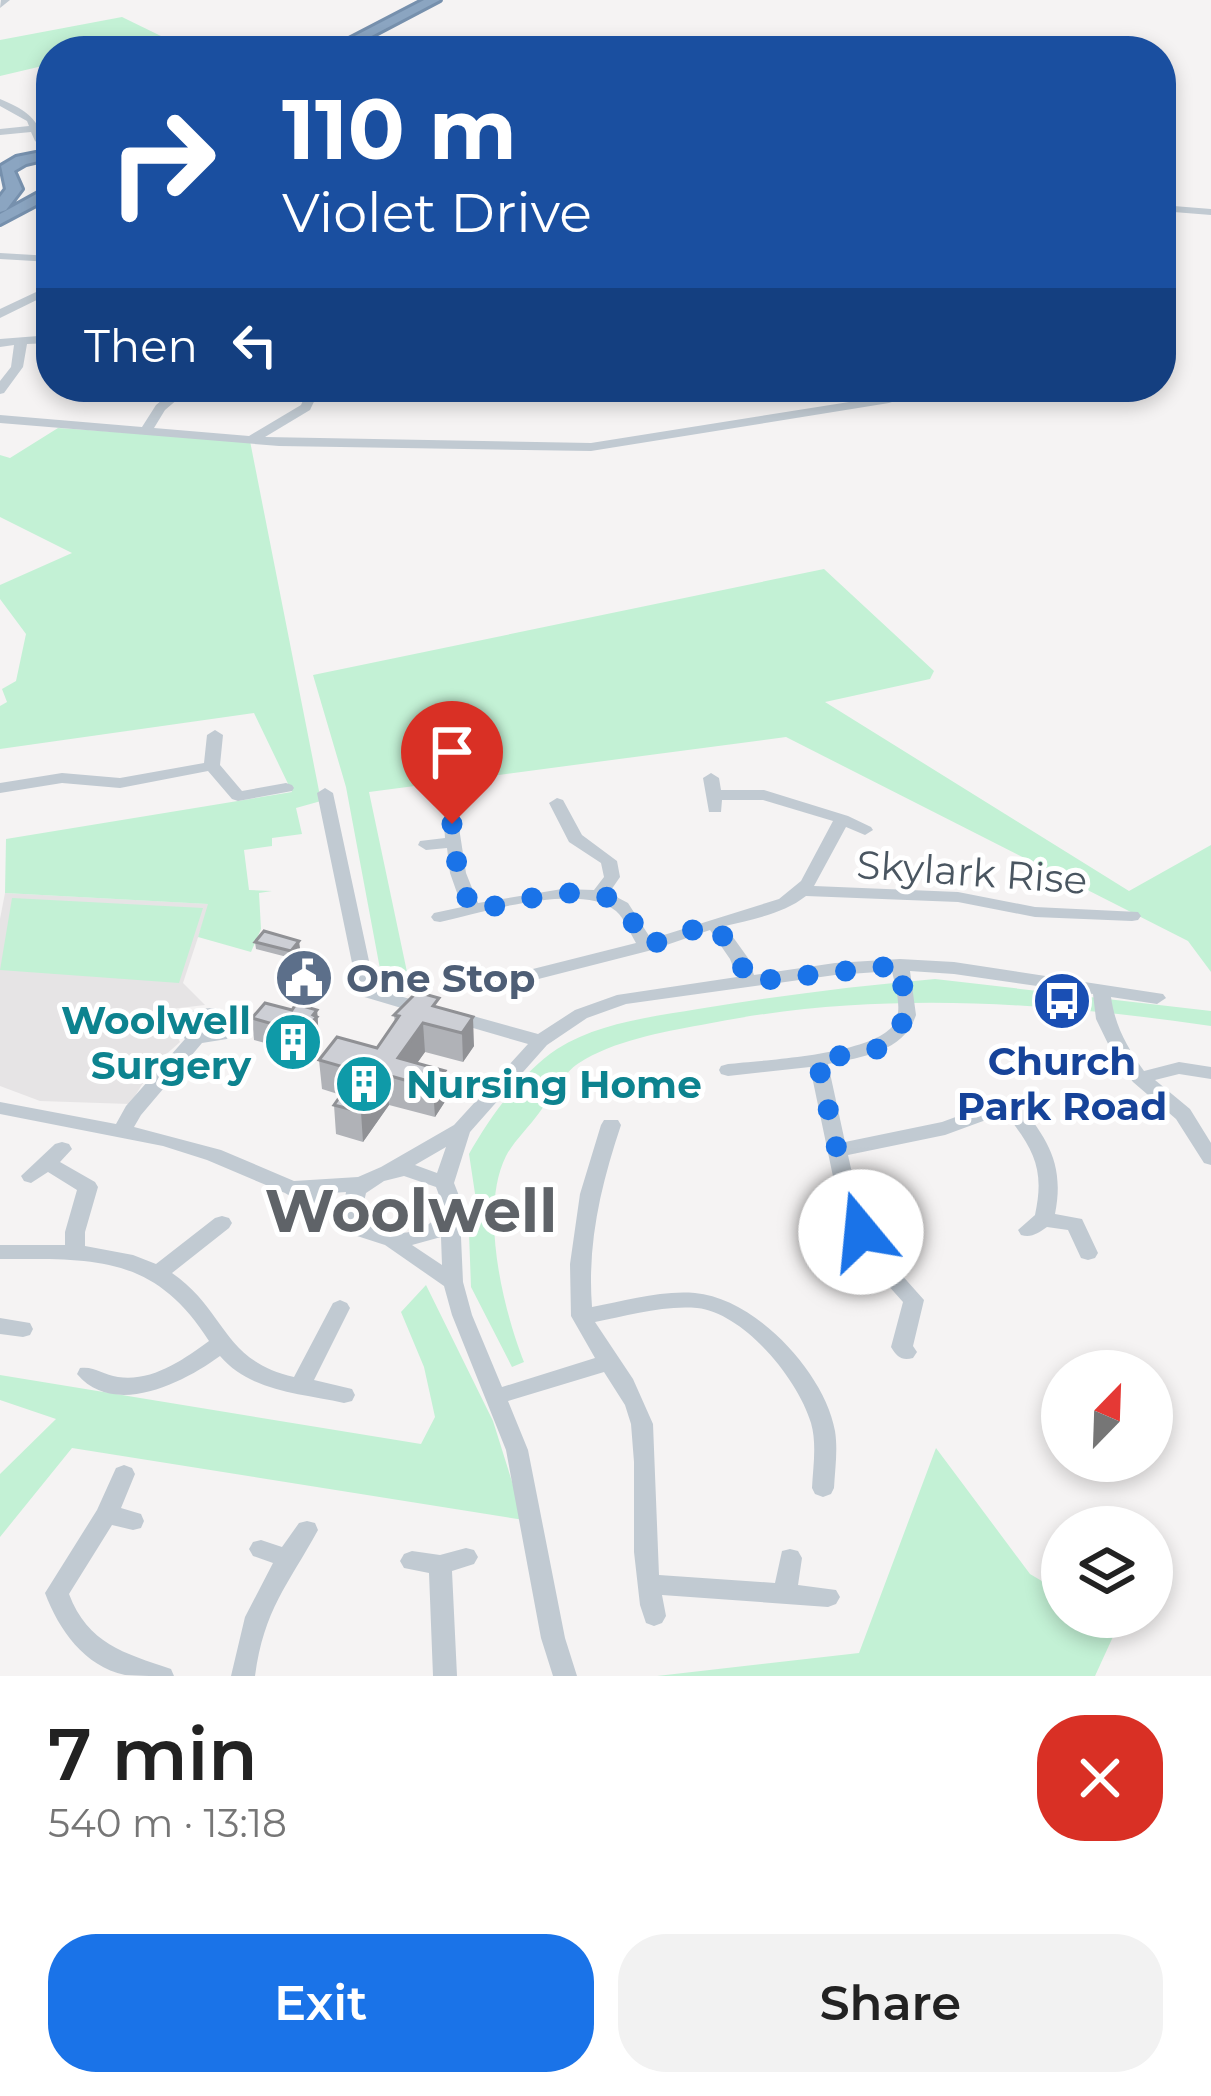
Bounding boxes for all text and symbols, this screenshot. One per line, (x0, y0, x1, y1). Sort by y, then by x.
text: 110 m (282, 78, 517, 180)
icon: right (84, 84, 240, 240)
text: Violet Drive (282, 180, 592, 246)
icon: left (222, 312, 288, 378)
text: Then (84, 318, 198, 373)
pin (401, 701, 503, 824)
icon: arrive (419, 719, 485, 785)
street label: Skylark Rise (855, 840, 1089, 904)
public building icon: One Stop (273, 947, 335, 1009)
place label: One Stop (346, 954, 535, 1002)
bus stop icon: Church Park Road (1031, 970, 1093, 1032)
place label: Woolwell Surgery (61, 996, 252, 1089)
building icon: Woolwell Surgery (262, 1011, 324, 1073)
place label: Church Park Road (957, 1037, 1167, 1130)
building icon: Nursing Home (333, 1053, 395, 1115)
place label: Nursing Home (406, 1060, 702, 1108)
position arrow (798, 1169, 924, 1295)
district label: Woolwell (265, 1174, 557, 1247)
north arrow (1041, 1350, 1173, 1482)
map controls (1041, 1350, 1173, 1638)
button: layers (1041, 1506, 1173, 1638)
text: 7 min (48, 1710, 258, 1798)
button: close (1037, 1715, 1163, 1841)
text: 540 m · 13:18 (48, 1799, 287, 1847)
button: Exit (48, 1934, 594, 2072)
button: Share (618, 1934, 1163, 2072)

